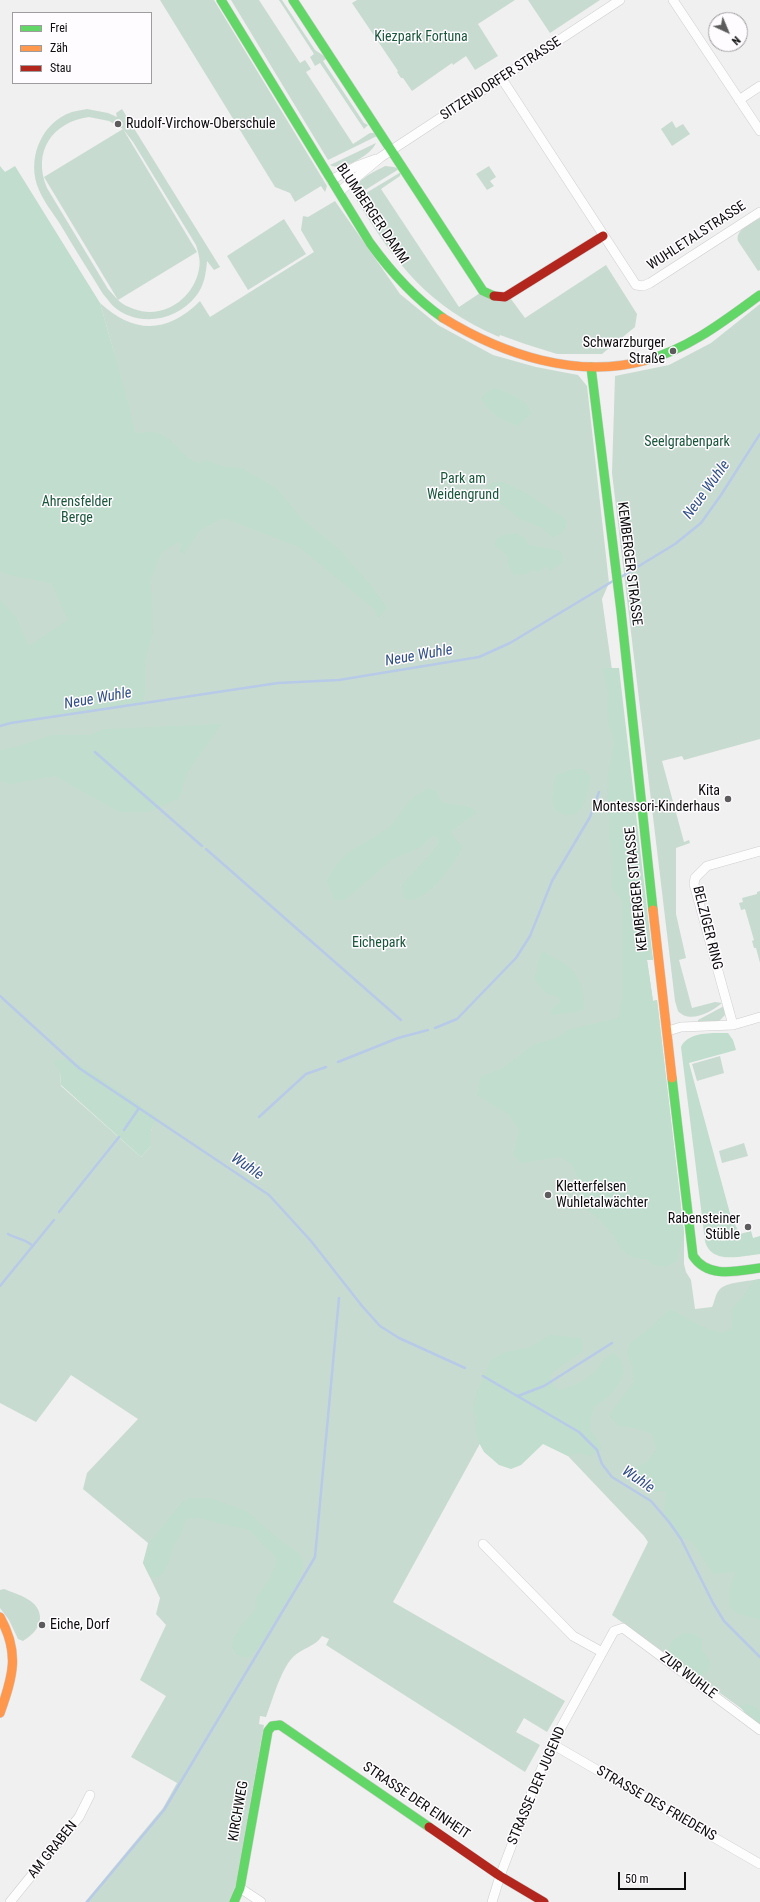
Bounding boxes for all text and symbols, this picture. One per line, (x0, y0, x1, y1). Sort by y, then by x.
legend (12, 12, 152, 84)
north arrow (708, 12, 748, 52)
text: Frei (50, 21, 68, 35)
park label: Kiezpark Fortuna (374, 29, 468, 45)
text: N (729, 33, 743, 47)
street label: SITZENDORFER STRASSE (438, 34, 564, 124)
text: Zäh (50, 41, 68, 55)
text: Stau (50, 61, 71, 75)
place label: Rudolf-Virchow-Oberschule (126, 116, 276, 132)
marker: Rudolf-Virchow-Oberschule (113, 119, 123, 129)
street label: BLUMBERGER DAMM (332, 161, 412, 267)
street label: WUHLETALSTRASSE (645, 198, 749, 274)
place label: Schwarzburger Straße (583, 335, 665, 368)
marker: Schwarzburger Straße (668, 346, 678, 356)
park label: Seelgrabenpark (644, 434, 730, 450)
water label: Neue Wuhle (680, 457, 734, 523)
park label: Park am Weidengrund (427, 471, 499, 504)
park label: Ahrensfelder Berge (42, 494, 112, 526)
street label: KEMBERGER STRASSE (613, 501, 645, 627)
water label: Neue Wuhle (384, 641, 454, 671)
water label: Neue Wuhle (63, 684, 133, 714)
place label: Kita Montessori-Kinderhaus (592, 783, 720, 816)
marker: Kita Montessori-Kinderhaus (723, 794, 733, 804)
street label: KEMBERGER STRASSE (622, 826, 652, 952)
street label: BELZIGER RING (688, 884, 726, 972)
park label: Eichepark (352, 935, 406, 951)
water label: Wuhle (227, 1150, 267, 1184)
place label: Kletterfelsen Wuhletalwächter (556, 1179, 648, 1212)
marker: Kletterfelsen Wuhletalwächter (543, 1190, 553, 1200)
place label: Rabensteiner Stüble (668, 1211, 740, 1244)
marker: Rabensteiner Stüble (743, 1222, 753, 1232)
water label: Wuhle (618, 1463, 658, 1497)
place label: Eiche, Dorf (50, 1617, 110, 1633)
marker: Eiche, Dorf (37, 1620, 47, 1630)
street label: ZUR WUHLE (656, 1649, 720, 1703)
street label: STRASSE DER JUGEND (504, 1724, 570, 1848)
street label: STRASSE DER EINHEIT (359, 1759, 473, 1843)
street label: STRASSE DES FRIEDENS (593, 1763, 719, 1845)
street label: KIRCHWEG (225, 1779, 253, 1843)
street label: AM GRABEN (25, 1818, 81, 1882)
scale bar (620, 1864, 688, 1890)
text: 50 m (625, 1872, 649, 1886)

